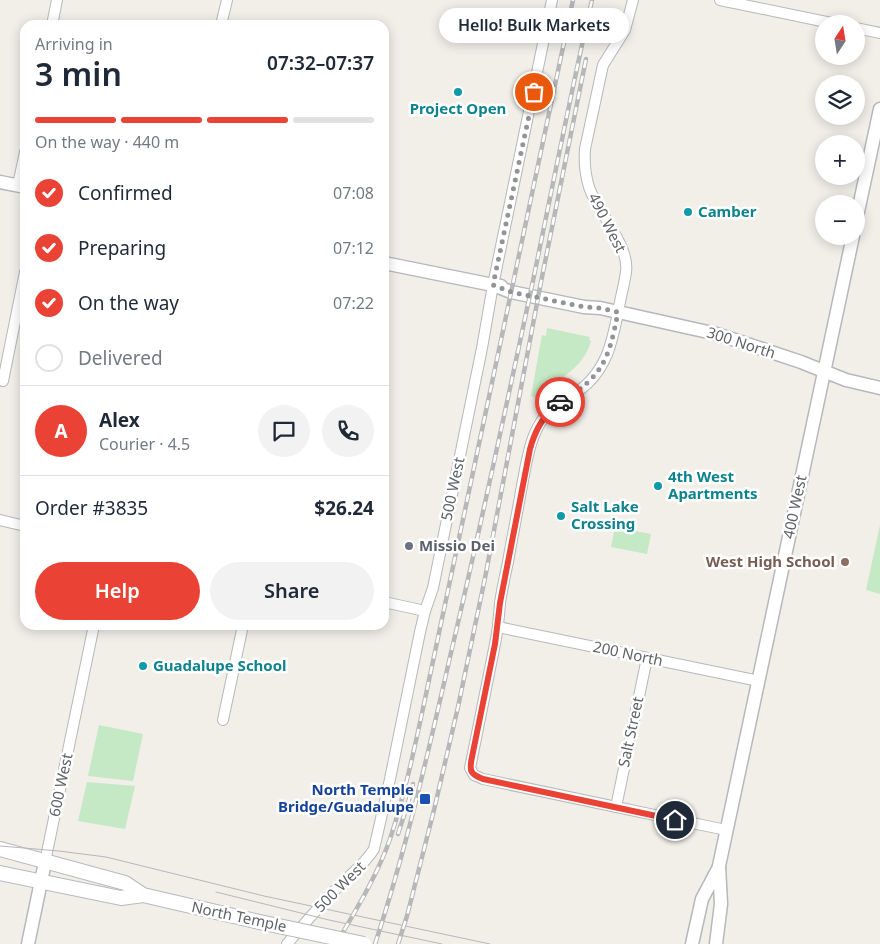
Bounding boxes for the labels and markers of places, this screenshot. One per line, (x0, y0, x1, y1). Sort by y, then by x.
callout: Hello! Bulk Markets (439, 7, 629, 42)
pin (513, 71, 555, 113)
marker: Project Open (452, 86, 464, 98)
place label: Project Open (410, 98, 506, 118)
place label: Camber (698, 201, 757, 221)
marker: Camber (682, 206, 694, 218)
place label: 4th West Apartments (668, 466, 757, 503)
marker: 4th West Apartments (652, 480, 664, 492)
place label: Salt Lake Crossing (571, 496, 639, 533)
marker: Salt Lake Crossing (555, 510, 567, 522)
place label: Missio Dei (419, 535, 495, 555)
marker: Missio Dei (403, 540, 415, 552)
place label: West High School (706, 551, 835, 571)
marker: West High School (839, 556, 851, 568)
place label: Guadalupe School (153, 655, 287, 675)
marker: Guadalupe School (137, 660, 149, 672)
place label: North Temple Bridge/Guadalupe (278, 779, 414, 816)
marker: North Temple Bridge/Guadalupe (418, 792, 432, 806)
pin (654, 799, 696, 841)

